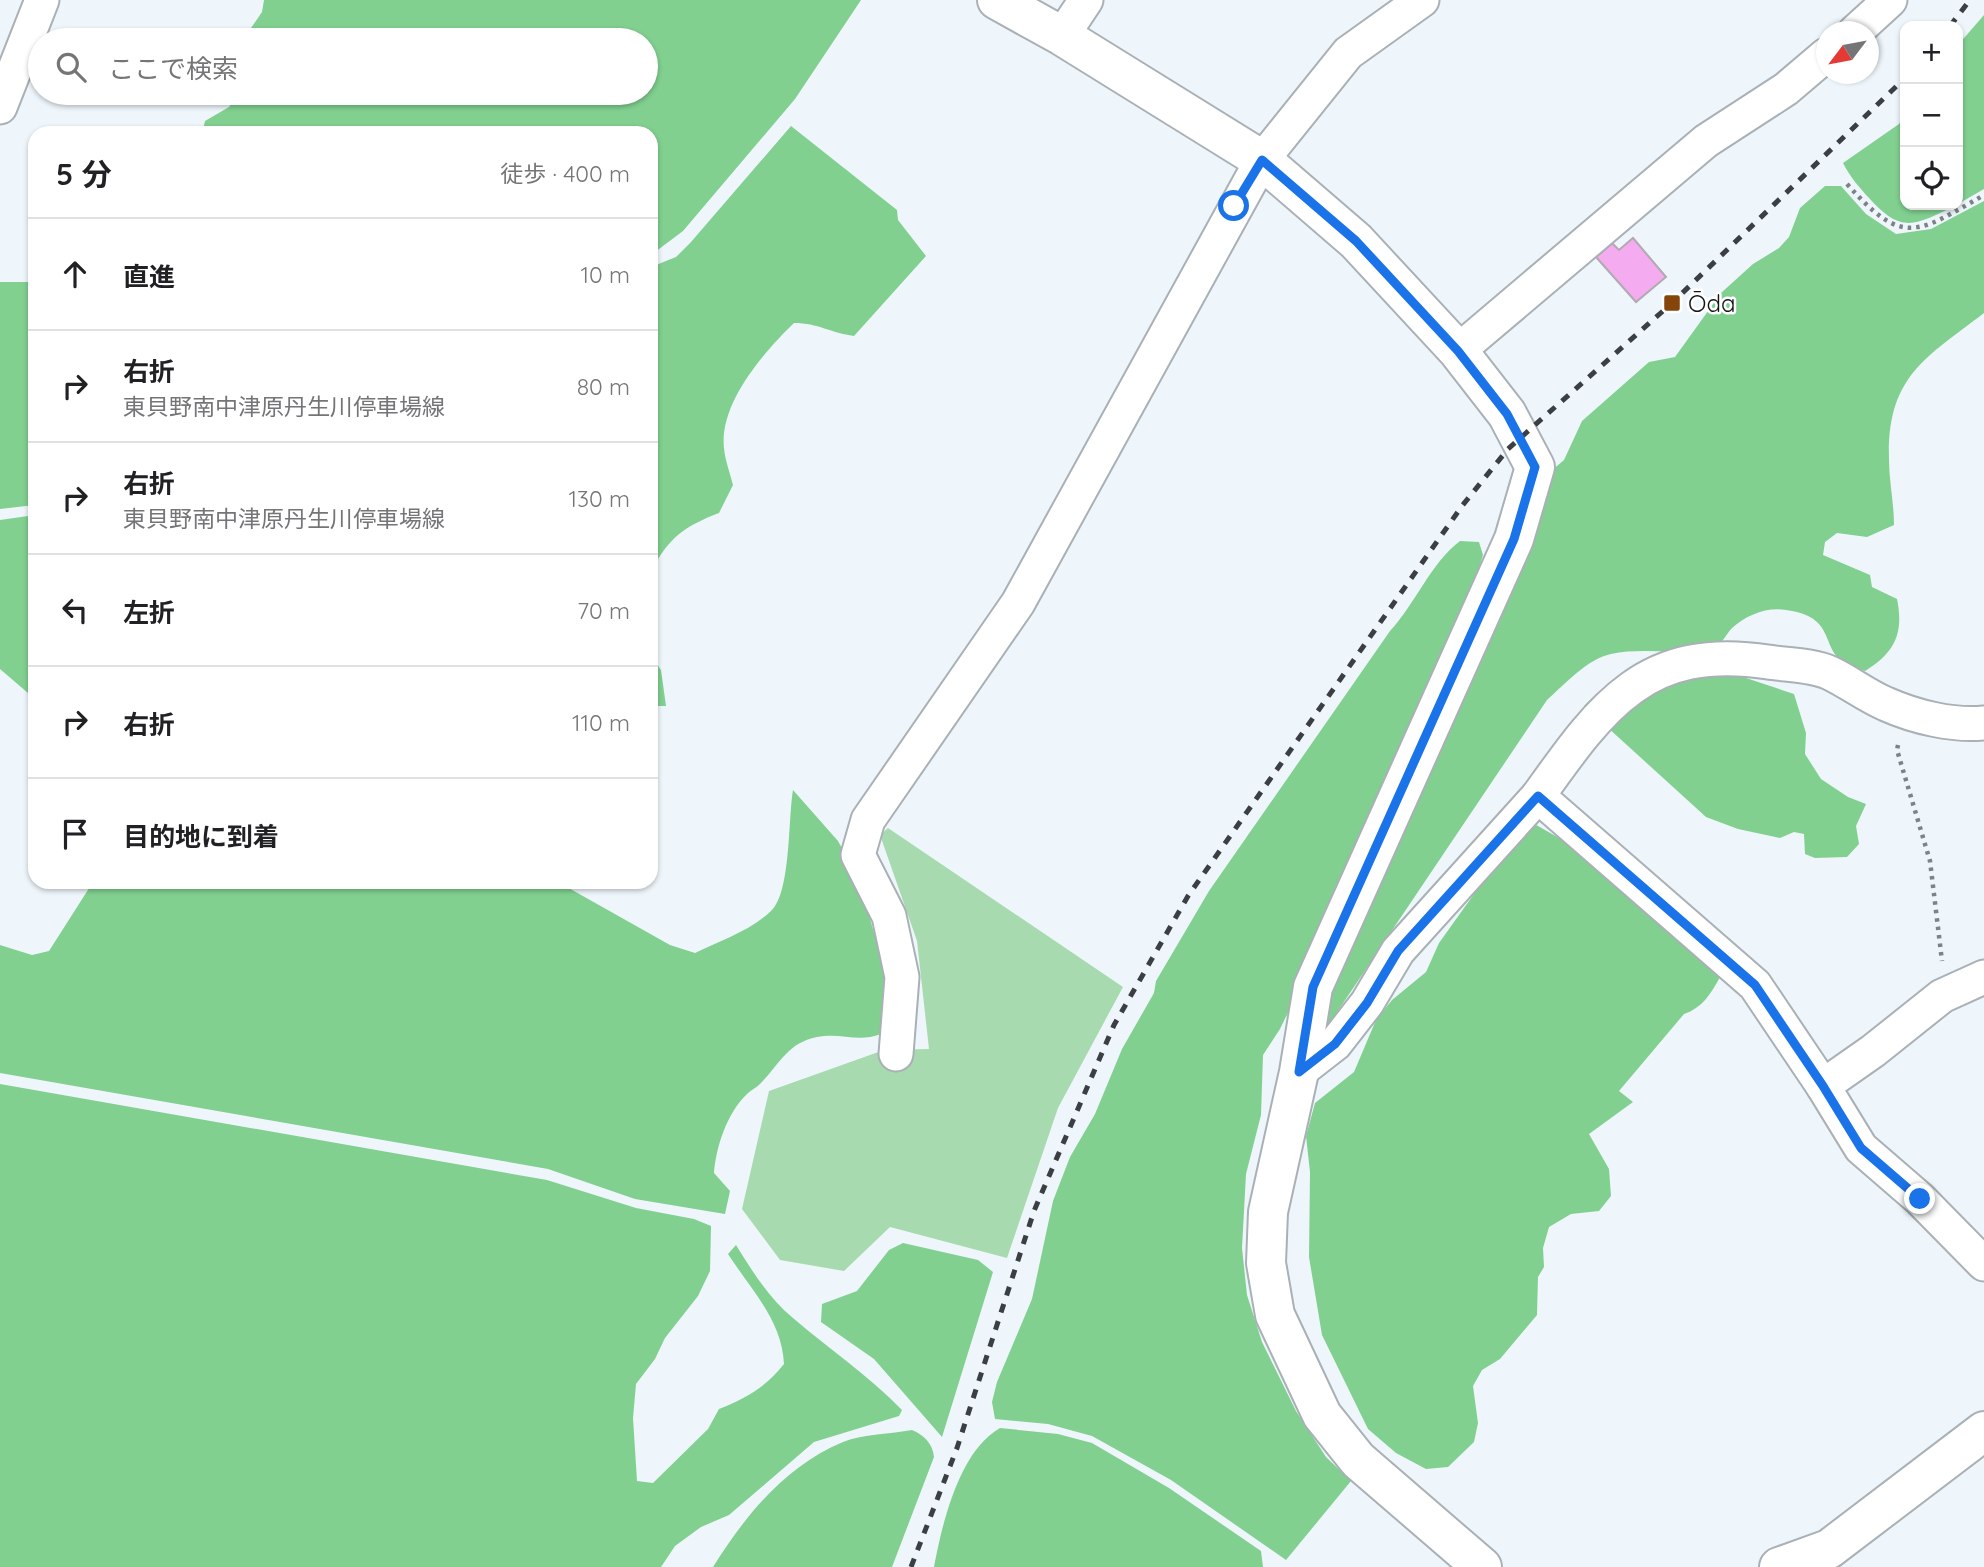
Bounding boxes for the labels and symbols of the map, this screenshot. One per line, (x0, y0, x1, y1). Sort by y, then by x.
north arrow (1816, 21, 1879, 84)
route start (1218, 190, 1249, 221)
place label: Ōda (1688, 288, 1735, 318)
marker: Ōda (1662, 293, 1682, 313)
route end (1904, 1183, 1935, 1214)

